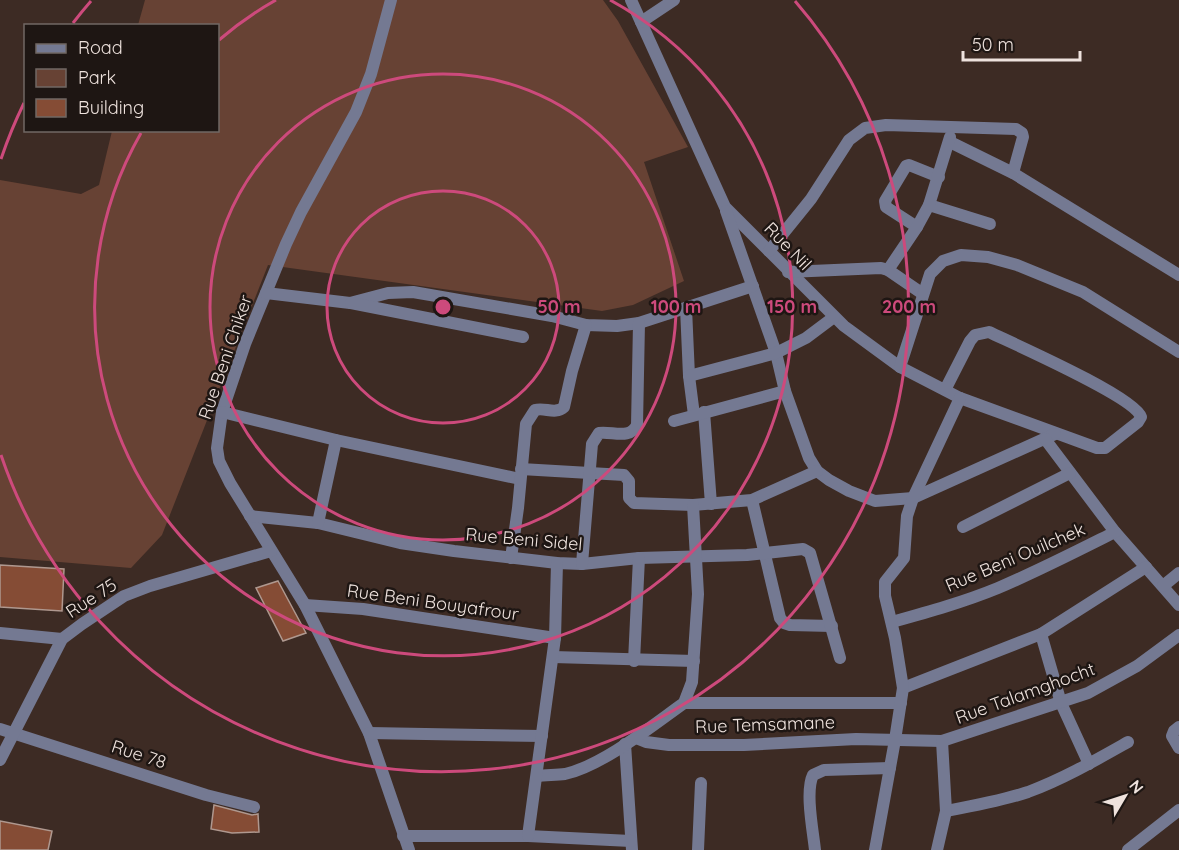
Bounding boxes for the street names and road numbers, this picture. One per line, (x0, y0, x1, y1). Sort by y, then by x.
street label: Rue Nil (759, 217, 817, 275)
street label: Rue Beni Chiker (193, 292, 257, 422)
street label: Rue Beni Ouilchek (942, 517, 1088, 597)
street label: Rue Beni Sidel (465, 522, 583, 556)
street label: Rue 75 (61, 573, 121, 623)
street label: Rue Beni Bouyafrour (346, 579, 520, 625)
street label: Rue Talamghocht (952, 657, 1098, 729)
street label: Rue Temsamane (695, 710, 835, 738)
street label: Rue 78 (109, 734, 169, 774)

